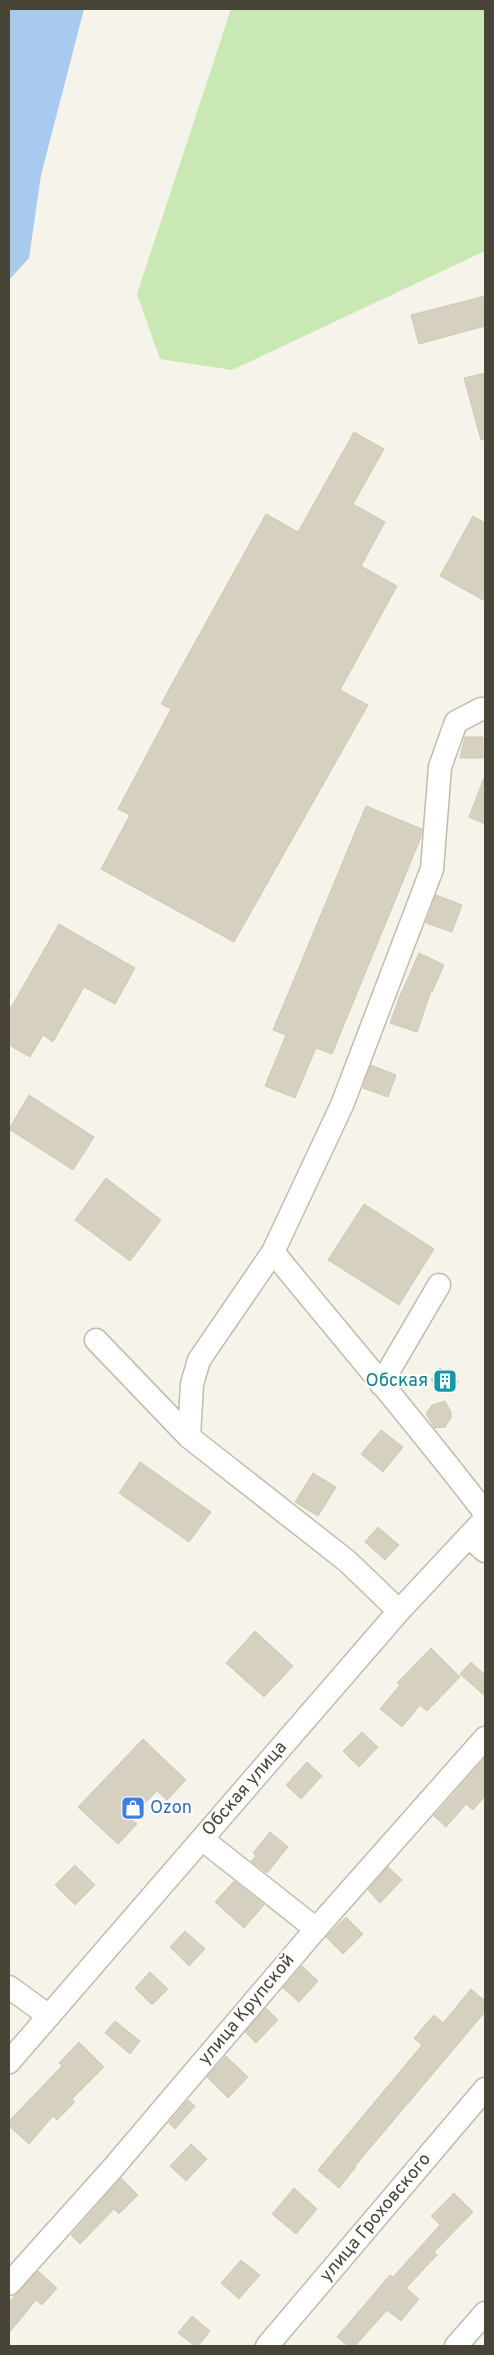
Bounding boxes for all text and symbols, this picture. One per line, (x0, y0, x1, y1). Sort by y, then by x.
building icon: Обская (432, 1368, 458, 1394)
place label: Обская (366, 1370, 428, 1393)
street label: Обская улица (197, 1737, 293, 1841)
shop icon: Ozon (120, 1795, 146, 1821)
place label: Ozon (150, 1797, 192, 1820)
street label: улица Крупской (194, 1950, 300, 2070)
street label: улица Гроховского (315, 2149, 437, 2287)

